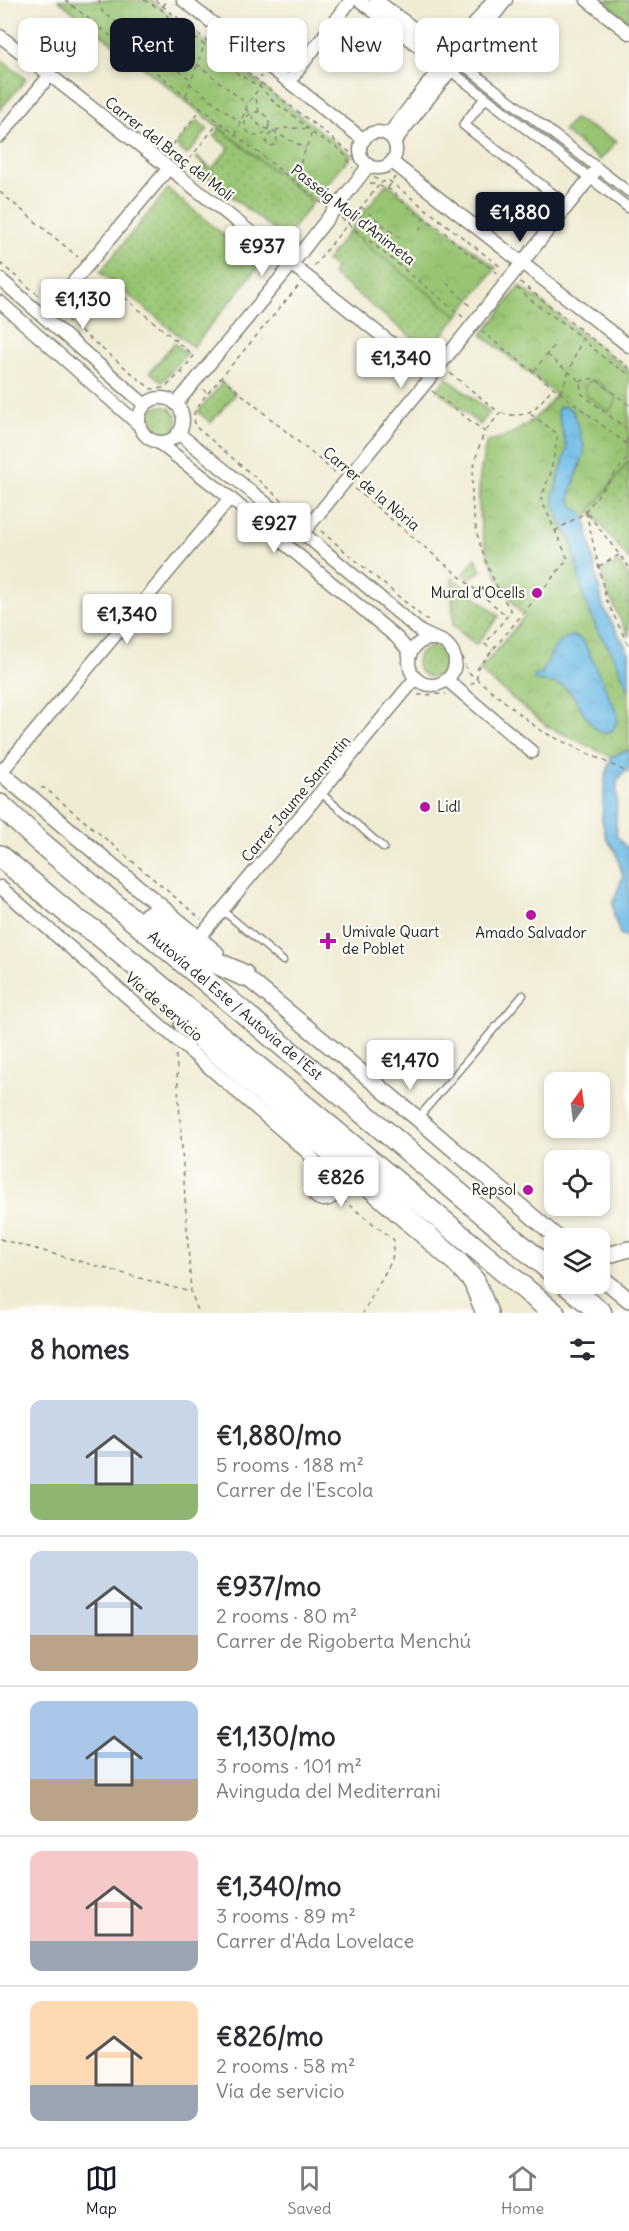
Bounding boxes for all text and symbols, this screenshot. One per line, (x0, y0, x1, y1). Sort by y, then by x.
chip: Buy (18, 18, 98, 72)
chip: Rent (110, 18, 195, 72)
chip: Filters (207, 18, 307, 72)
chip: New (319, 18, 403, 72)
chip: Apartment (415, 18, 559, 72)
street label: Carrer del Braç del Molí (101, 92, 237, 205)
street label: Passeig Molí d'Animeta (287, 160, 420, 269)
pin: €1,880 (471, 192, 569, 243)
text: €1,880 (490, 199, 550, 224)
pin: €937 (226, 226, 298, 277)
text: €937 (239, 233, 285, 258)
pin: €1,130 (34, 279, 132, 330)
text: €1,130 (55, 286, 111, 311)
pin: €1,340 (352, 338, 450, 389)
text: €1,340 (371, 345, 431, 370)
street label: Carrer de la Nòria (319, 443, 424, 535)
pin: €927 (238, 503, 310, 554)
text: €927 (251, 510, 297, 535)
place label: Mural d'Ocells (430, 583, 525, 602)
marker: Mural d'Ocells (530, 586, 544, 600)
pin: €1,340 (78, 594, 176, 645)
text: €1,340 (97, 601, 157, 626)
street label: Carrer Jaume Sanmrtin (237, 731, 354, 866)
place label: Lidl (437, 797, 461, 816)
marker: Lidl (418, 800, 432, 814)
marker: Amado Salvador (524, 908, 538, 922)
place label: Umivale Quart de Poblet (342, 922, 439, 958)
place label: Amado Salvador (475, 923, 587, 942)
street label: Autovía del Este / Autovia de l'Est (144, 927, 326, 1084)
marker: Umivale Quart de Poblet (319, 932, 337, 950)
street label: Vía de servicio (122, 968, 207, 1045)
pin: €1,470 (361, 1040, 459, 1091)
text: €1,470 (381, 1047, 439, 1072)
north arrow (544, 1072, 610, 1138)
map controls (544, 1072, 610, 1294)
button: locate (544, 1150, 610, 1216)
pin: €826 (305, 1157, 377, 1208)
text: €826 (318, 1164, 364, 1189)
place label: Repsol (472, 1180, 516, 1199)
marker: Repsol (521, 1183, 535, 1197)
button: layers (544, 1228, 610, 1294)
text: 8 homes (30, 1333, 129, 1366)
icon: filters (566, 1333, 599, 1366)
text: €1,880/mo (216, 1419, 342, 1452)
icon: home (78, 1424, 150, 1496)
text: 5 rooms · 188 m² (216, 1452, 364, 1477)
text: Carrer de l'Escola (216, 1477, 373, 1502)
text: €937/mo (216, 1570, 321, 1603)
icon: home (78, 1575, 150, 1647)
text: 2 rooms · 80 m² (216, 1603, 357, 1628)
text: Carrer de Rigoberta Menchú (216, 1628, 471, 1653)
text: €1,130/mo (216, 1720, 336, 1753)
icon: home (78, 1725, 150, 1797)
text: 3 rooms · 101 m² (216, 1753, 362, 1778)
text: Avinguda del Mediterrani (216, 1778, 441, 1803)
text: €1,340/mo (216, 1870, 341, 1903)
icon: home (78, 1875, 150, 1947)
text: 3 rooms · 89 m² (216, 1903, 356, 1928)
text: Carrer d'Ada Lovelace (216, 1928, 414, 1953)
text: €826/mo (216, 2020, 323, 2053)
icon: home (78, 2025, 150, 2097)
text: 2 rooms · 58 m² (216, 2053, 356, 2078)
text: Vía de servicio (216, 2078, 344, 2103)
tab: Map (85, 2162, 118, 2218)
tab: Saved (288, 2162, 331, 2218)
tab: Home (501, 2162, 544, 2218)

